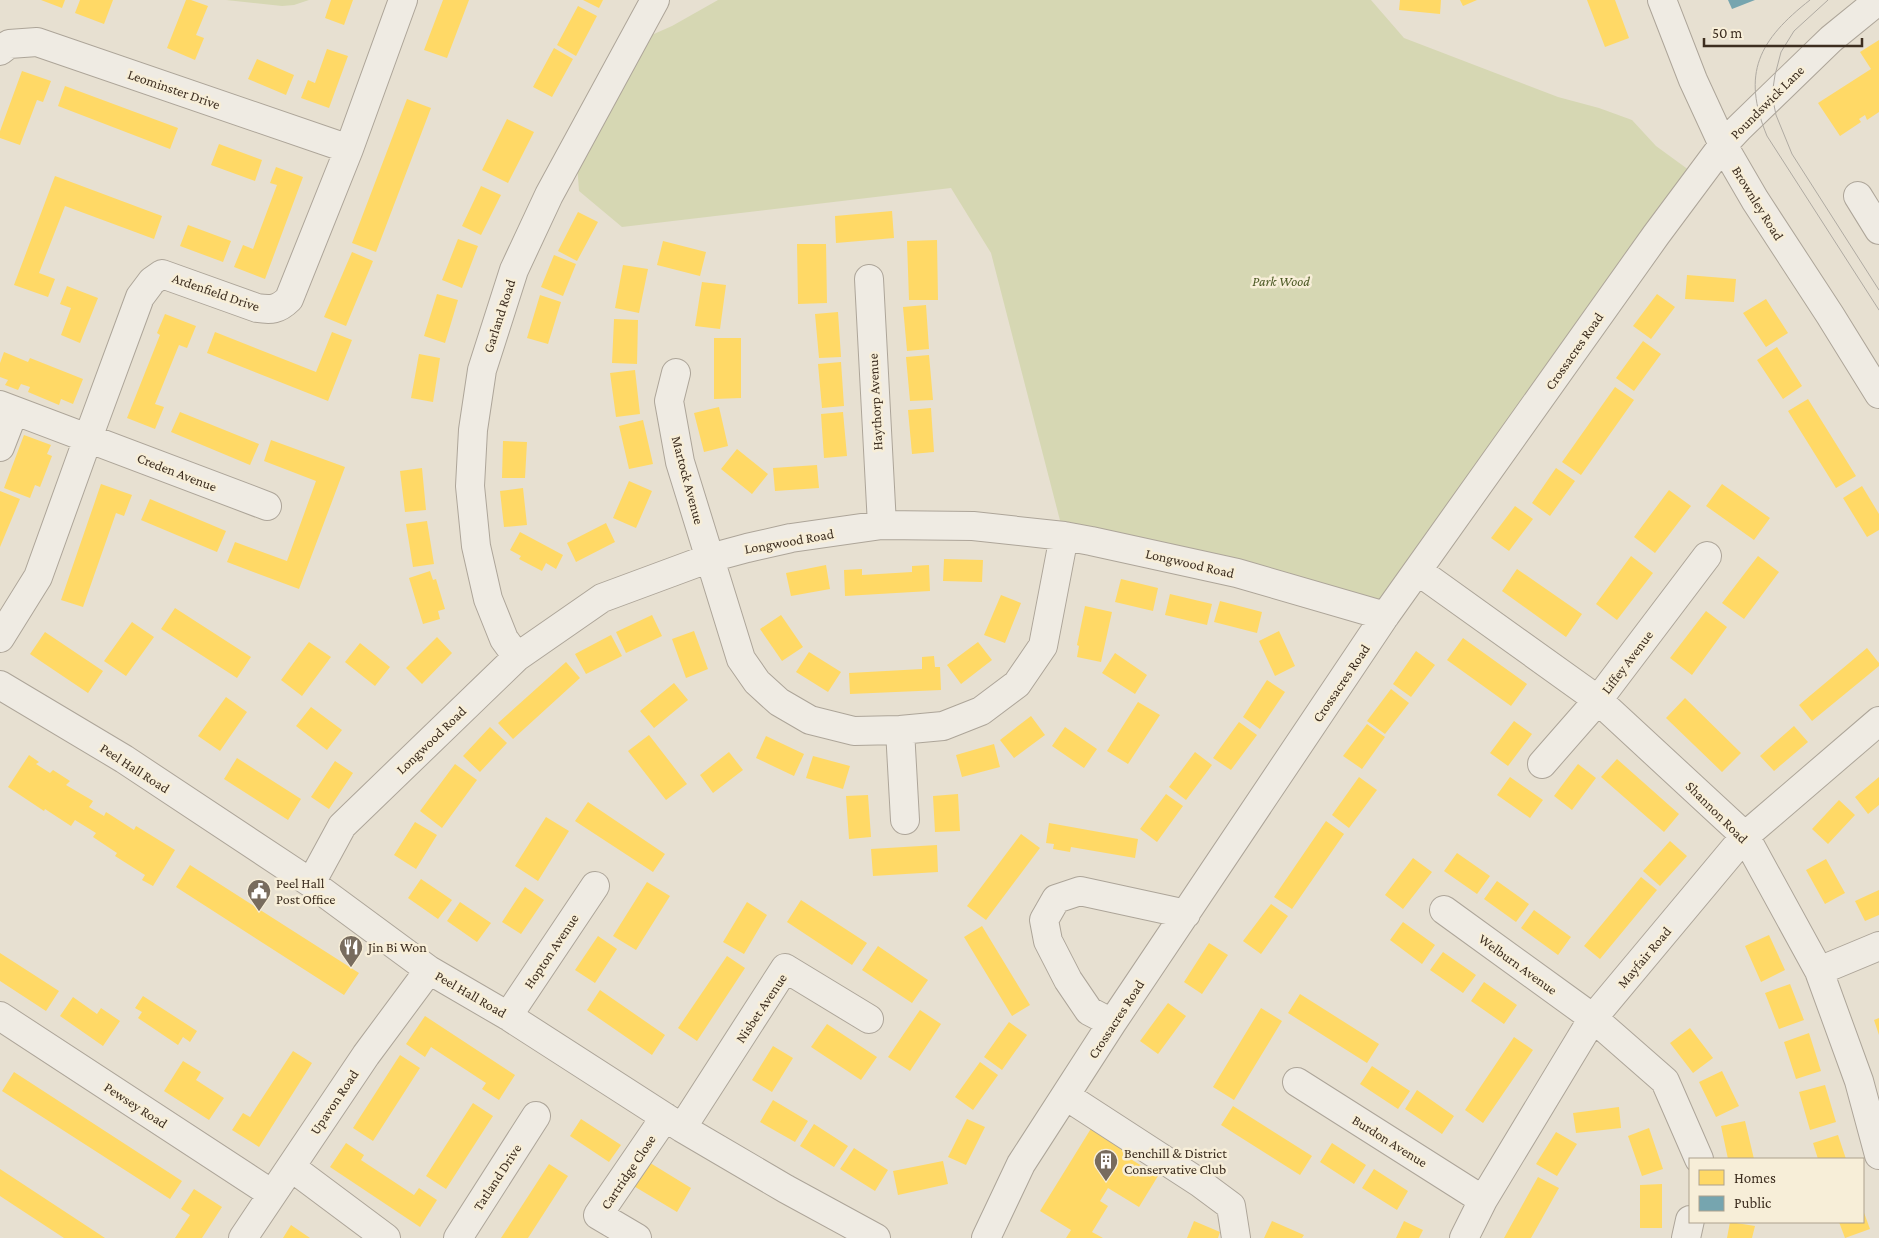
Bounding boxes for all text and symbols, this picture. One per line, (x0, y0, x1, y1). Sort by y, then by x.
scale bar (1704, 15, 1862, 47)
text: 50 m (1712, 25, 1742, 41)
street label: Poundswick Lane (1727, 62, 1807, 142)
street label: Leominster Drive (126, 66, 222, 112)
street label: Brownley Road (1729, 163, 1787, 244)
street label: Ardenfield Drive (170, 270, 262, 314)
park label: Park Wood (1252, 273, 1310, 289)
street label: Garland Road (480, 277, 519, 355)
street label: Crossacres Road (1541, 309, 1607, 393)
street label: Haythorp Avenue (864, 353, 886, 451)
street label: Martock Avenue (669, 434, 707, 526)
street label: Creden Avenue (135, 449, 219, 495)
street label: Longwood Road (743, 525, 836, 557)
street label: Longwood Road (1144, 545, 1237, 581)
street label: Liffey Avenue (1598, 627, 1656, 697)
street label: Crossacres Road (1309, 640, 1373, 725)
street label: Longwood Road (393, 702, 470, 777)
street label: Peel Hall Road (97, 740, 173, 797)
street label: Shannon Road (1683, 778, 1752, 847)
place label: Peel Hall Post Office (276, 875, 335, 907)
public building icon: Peel Hall Post Office (246, 878, 272, 912)
street label: Hopton Avenue (520, 911, 582, 991)
street label: Mayfair Road (1614, 923, 1675, 991)
street label: Welburn Avenue (1476, 930, 1560, 998)
restaurant icon: Jin Bi Won (338, 934, 364, 968)
place label: Jin Bi Won (366, 939, 427, 955)
street label: Peel Hall Road (433, 967, 510, 1021)
street label: Nisbet Avenue (732, 970, 790, 1046)
street label: Crossacres Road (1085, 976, 1148, 1061)
street label: Upavon Road (306, 1066, 362, 1137)
street label: Pewsey Road (101, 1079, 171, 1132)
street label: Burdon Avenue (1350, 1112, 1430, 1170)
street label: Cartridge Close (597, 1132, 659, 1212)
street label: Tatland Drive (469, 1141, 525, 1213)
place label: Benchill & District Conservative Club (1124, 1145, 1227, 1177)
building icon: Benchill & District Conservative Club (1093, 1148, 1119, 1182)
legend (1689, 1158, 1864, 1223)
text: Homes (1734, 1170, 1776, 1186)
text: Public (1734, 1195, 1772, 1211)

